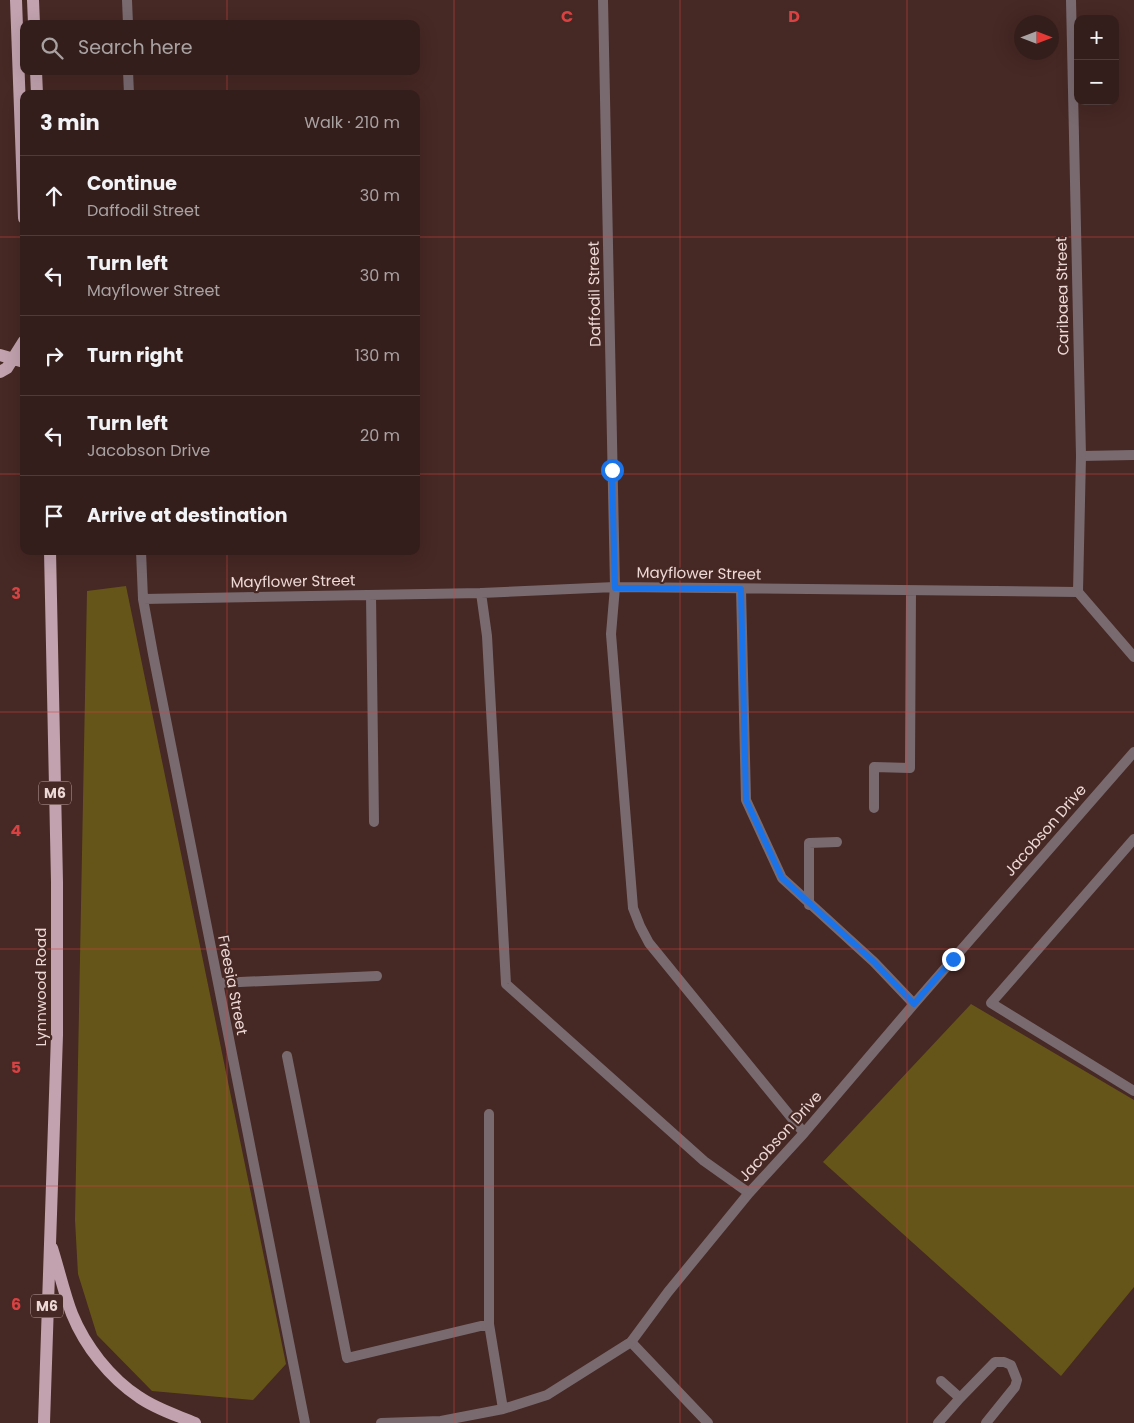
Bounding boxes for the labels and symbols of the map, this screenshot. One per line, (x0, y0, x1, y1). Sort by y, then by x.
text: C (561, 5, 573, 28)
text: D (788, 5, 800, 28)
north arrow (1014, 15, 1059, 60)
street label: Caribaea Street (1050, 236, 1074, 356)
street label: Daffodil Street (583, 241, 605, 347)
route start (601, 459, 624, 482)
street label: Mayflower Street (636, 561, 762, 585)
street label: Mayflower Street (230, 569, 356, 593)
text: 3 (11, 582, 21, 605)
street label: Jacobson Drive (999, 779, 1091, 881)
road number: M6 (39, 781, 71, 804)
text: 4 (11, 819, 22, 842)
street label: Lynnwood Road (30, 928, 51, 1046)
street label: Freesia Street (213, 933, 253, 1037)
route end (942, 948, 965, 971)
text: 5 (11, 1056, 21, 1079)
street label: Jacobson Drive (734, 1086, 826, 1186)
text: 6 (11, 1293, 21, 1316)
road number: M6 (31, 1294, 63, 1318)

